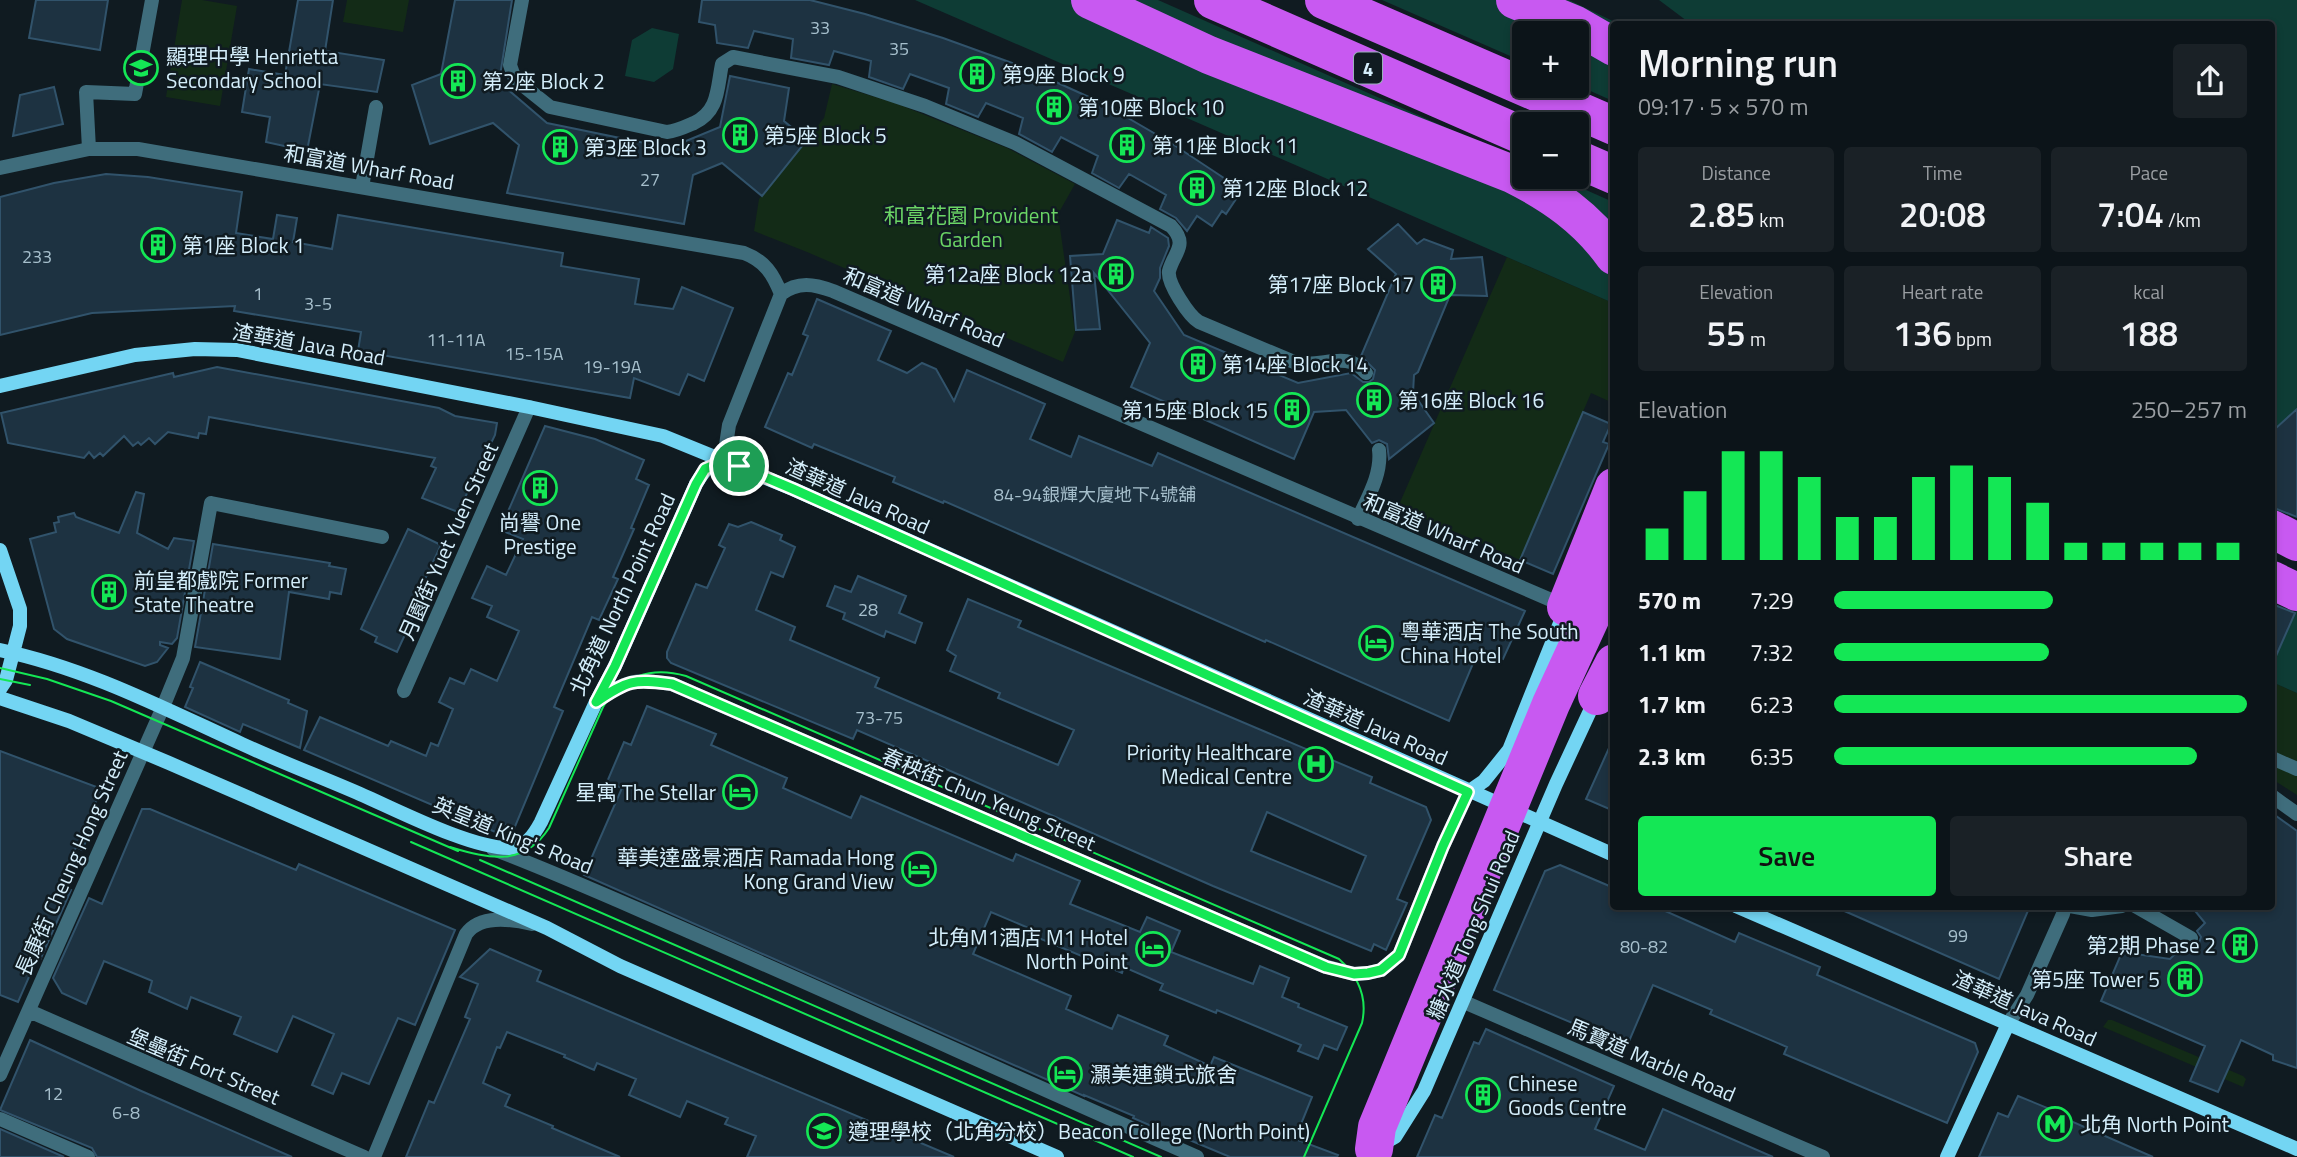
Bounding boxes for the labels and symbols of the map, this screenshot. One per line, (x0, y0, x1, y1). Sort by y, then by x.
house number: 33 (810, 14, 830, 41)
house number: 35 (889, 35, 909, 62)
place label: 顯理中學 Henrietta Secondary School (166, 40, 339, 96)
school or university icon: 顯理中學 Henrietta Secondary School (122, 49, 160, 87)
road number: 4 (1354, 52, 1382, 83)
building icon: 第9座 Block 9 (958, 55, 996, 93)
place label: 第9座 Block 9 (1002, 58, 1125, 90)
building icon: 第2座 Block 2 (439, 62, 477, 100)
place label: 第2座 Block 2 (482, 65, 605, 97)
building icon: 第10座 Block 10 (1035, 88, 1073, 126)
place label: 第10座 Block 10 (1078, 91, 1224, 123)
building icon: 第5座 Block 5 (721, 116, 759, 154)
place label: 第5座 Block 5 (764, 119, 887, 151)
building icon: 第11座 Block 11 (1108, 126, 1146, 164)
building icon: 第3座 Block 3 (541, 128, 579, 166)
place label: 第11座 Block 11 (1152, 129, 1298, 161)
place label: 第3座 Block 3 (584, 131, 707, 163)
street label: 和富道 Wharf Road (281, 136, 457, 198)
house number: 27 (640, 166, 660, 193)
building icon: 第12座 Block 12 (1178, 169, 1216, 207)
place label: 第12座 Block 12 (1222, 172, 1368, 204)
park label: 和富花園 Provident Garden (884, 199, 1059, 255)
building icon: 第1座 Block 1 (139, 226, 177, 264)
place label: 第1座 Block 1 (182, 229, 305, 261)
house number: 233 (22, 243, 52, 270)
building icon: 第12a座 Block 12a (1097, 255, 1135, 293)
place label: 第12a座 Block 12a (925, 258, 1092, 290)
street label: 和富道 Wharf Road (838, 259, 1010, 355)
building icon: 第17座 Block 17 (1419, 265, 1457, 303)
place label: 第17座 Block 17 (1268, 268, 1414, 300)
house number: 1 (253, 280, 263, 307)
house number: 3-5 (304, 290, 332, 317)
street label: 渣華道 Java Road (230, 315, 388, 373)
house number: 11-11A (427, 326, 486, 353)
house number: 15-15A (505, 340, 564, 367)
building icon: 第14座 Block 14 (1179, 345, 1217, 383)
place label: 第14座 Block 14 (1222, 348, 1368, 380)
house number: 19-19A (583, 353, 642, 380)
building icon: 第16座 Block 16 (1355, 381, 1393, 419)
place label: 第16座 Block 16 (1398, 384, 1544, 416)
building icon: 第15座 Block 15 (1273, 391, 1311, 429)
place label: 第15座 Block 15 (1122, 394, 1268, 426)
pin (709, 436, 769, 496)
street label: 月園街 Yuet Yuen Street (390, 437, 506, 645)
street label: 渣華道 Java Road (781, 450, 935, 542)
building icon: 尚譽 One Prestige (521, 469, 559, 507)
house number: 84-94銀輝大廈地下4號舖 (994, 481, 1196, 508)
street label: 和富道 Wharf Road (1358, 485, 1530, 581)
street label: 北角道 North Point Road (561, 488, 683, 700)
place label: 尚譽 One Prestige (499, 506, 581, 562)
place label: 前皇都戲院 Former State Theatre (134, 564, 308, 620)
building icon: 前皇都戲院 Former State Theatre (90, 573, 128, 611)
house number: 28 (858, 596, 878, 623)
place label: 粵華酒店 The South China Hotel (1400, 615, 1578, 671)
hotel icon: 粵華酒店 The South China Hotel (1357, 624, 1395, 662)
street label: 渣華道 Java Road (1299, 681, 1453, 773)
house number: 73-75 (855, 704, 903, 731)
place label: Priority Healthcare Medical Centre (1127, 736, 1292, 792)
street label: 春秧街 Chun Yeung Street (877, 739, 1102, 859)
street label: 長康街 Cheung Hong Street (7, 744, 136, 981)
hospital icon: Priority Healthcare Medical Centre (1297, 745, 1335, 783)
hotel icon: 星寓 The Stellar (721, 773, 759, 811)
place label: 星寓 The Stellar (575, 776, 716, 808)
street label: 英皇道 King's Road (428, 788, 598, 882)
street label: 糖水道 Tong Shui Road (1419, 825, 1527, 1025)
place label: 華美達盛景酒店 Ramada Hong Kong Grand View (617, 841, 894, 897)
hotel icon: 華美達盛景酒店 Ramada Hong Kong Grand View (900, 850, 938, 888)
place label: 北角M1酒店 M1 Hotel North Point (928, 921, 1129, 977)
house number: 99 (1948, 922, 1968, 949)
building icon: 第2期 Phase 2 (2221, 926, 2259, 964)
place label: 第2期 Phase 2 (2087, 929, 2216, 961)
hotel icon: 北角M1酒店 M1 Hotel North Point (1134, 930, 1172, 968)
house number: 80-82 (1620, 933, 1668, 960)
building icon: 第5座 Tower 5 (2166, 960, 2204, 998)
street label: 渣華道 Java Road (1948, 962, 2102, 1054)
place label: 第5座 Tower 5 (2031, 963, 2160, 995)
street label: 馬寶道 Marble Road (1563, 1010, 1741, 1110)
street label: 堡壘街 Fort Street (123, 1019, 286, 1113)
hotel icon: 灝美連鎖式旅舍 (1046, 1055, 1084, 1093)
place label: 灝美連鎖式旅舍 (1090, 1058, 1237, 1090)
place label: Chinese Goods Centre (1508, 1067, 1627, 1123)
building icon: Chinese Goods Centre (1464, 1076, 1502, 1114)
house number: 12 (43, 1080, 63, 1107)
house number: 6-8 (112, 1099, 140, 1126)
metro station icon: 北角 North Point (2036, 1105, 2074, 1143)
place label: 北角 North Point (2080, 1108, 2230, 1140)
school or university icon: 遵理學校（北角分校）Beacon College (North Point) (805, 1112, 843, 1150)
place label: 遵理學校（北角分校）Beacon College (North Point) (848, 1115, 1310, 1147)

